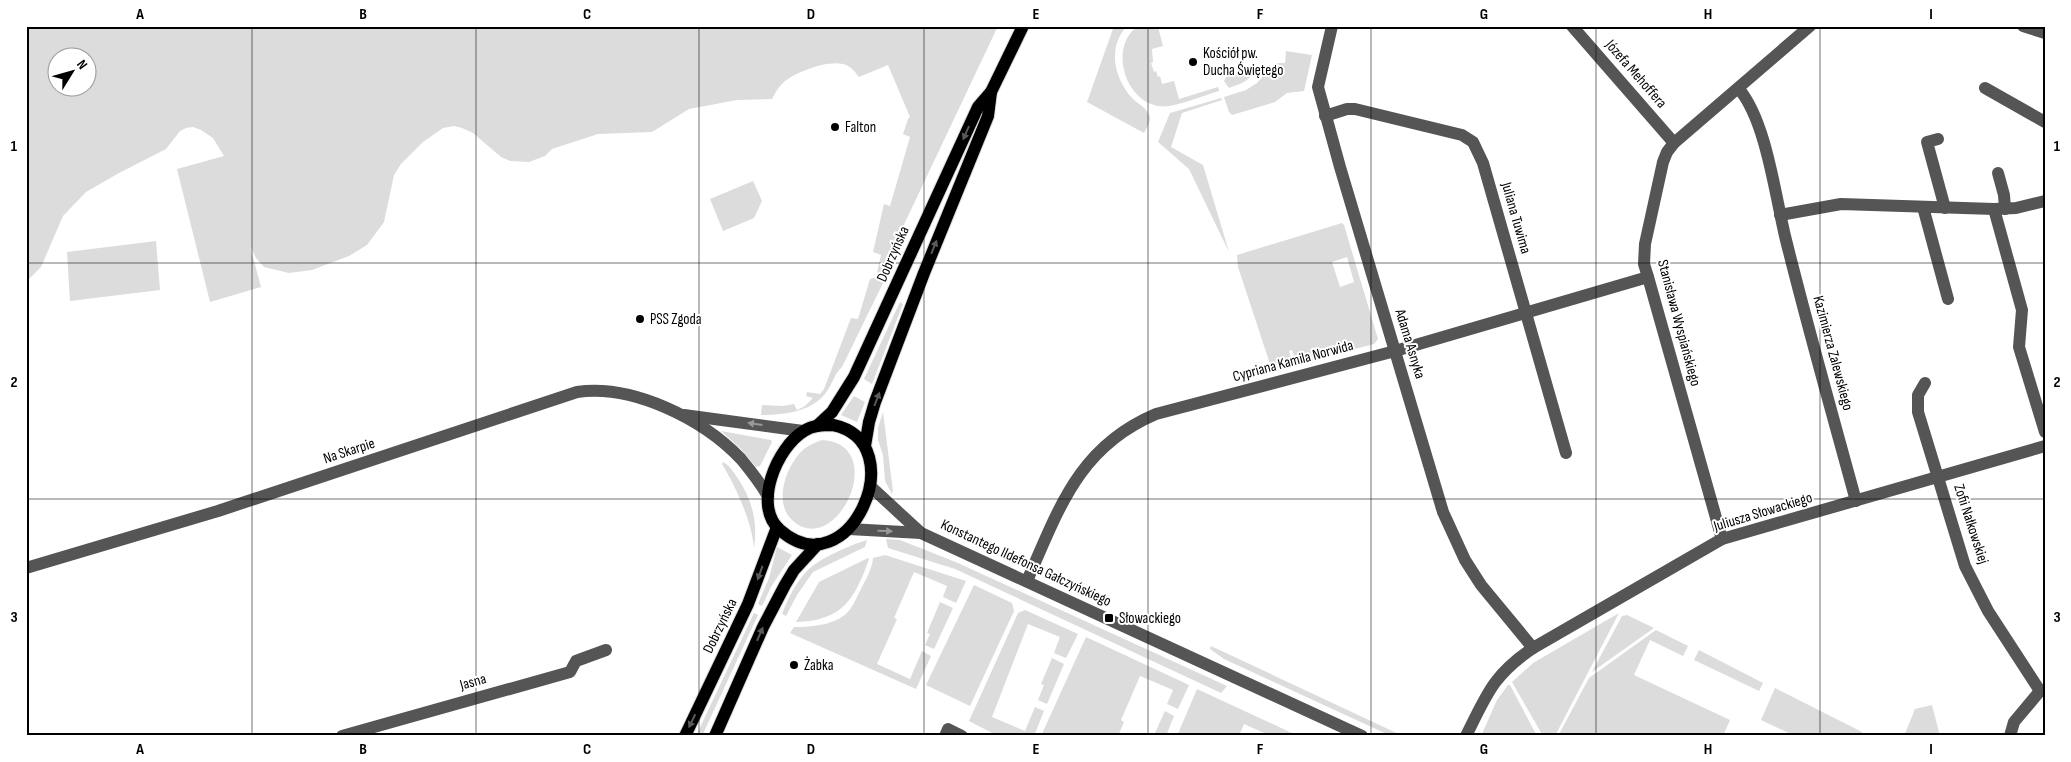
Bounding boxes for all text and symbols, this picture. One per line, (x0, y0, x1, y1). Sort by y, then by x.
text: A (135, 5, 144, 24)
text: B (359, 5, 367, 24)
text: C (583, 5, 591, 24)
text: D (807, 5, 815, 24)
text: E (1033, 5, 1040, 24)
text: F (1257, 5, 1264, 24)
text: G (1480, 5, 1488, 24)
text: H (1704, 5, 1712, 24)
text: I (1929, 5, 1933, 24)
street label: Józefa Mehoffera (1600, 35, 1671, 112)
place label: Kościół pw. Ducha Świętego (1203, 44, 1283, 80)
north arrow (48, 48, 98, 98)
text: N (73, 56, 91, 73)
marker: Kościół pw. Ducha Świętego (1187, 56, 1199, 68)
place label: Falton (845, 118, 876, 137)
marker: Falton (829, 121, 841, 133)
one-way arrow (962, 126, 970, 140)
text: 1 (11, 137, 18, 156)
text: 1 (2054, 137, 2061, 156)
street label: Juliana Tuwima (1496, 179, 1535, 256)
street label: Dobrzyńska (872, 223, 914, 285)
one-way arrow (931, 240, 939, 254)
street label: Stanisława Wyspiańskiego (1653, 258, 1705, 388)
street label: Kazimierza Zalewskiego (1809, 294, 1857, 412)
street label: Adama Asnyka (1390, 306, 1430, 381)
place label: PSS Zgoda (650, 310, 702, 329)
marker: PSS Zgoda (634, 313, 646, 325)
street label: Cypriana Kamila Norwida (1231, 336, 1356, 386)
text: 2 (10, 373, 18, 392)
text: 2 (2053, 373, 2061, 392)
one-way arrow (873, 391, 881, 406)
one-way arrow (747, 420, 763, 428)
street label: Na Skarpie (321, 434, 377, 468)
street label: Zofii Nałkowskiej (1949, 482, 1993, 567)
street label: Juliusza Słowackiego (1710, 488, 1815, 536)
street label: Konstantego Ildefonsa Gałczyńskiego (938, 515, 1114, 611)
one-way arrow (877, 527, 893, 535)
one-way arrow (756, 566, 763, 581)
street label: Dobrzyńska (699, 595, 742, 657)
text: 3 (10, 608, 18, 627)
text: 3 (2053, 608, 2061, 627)
place label: Słowackiego (1119, 609, 1181, 628)
marker: Słowackiego (1103, 612, 1115, 624)
one-way arrow (756, 627, 764, 641)
place label: Żabka (804, 656, 834, 675)
marker: Żabka (788, 659, 800, 671)
street label: Jasna (457, 669, 489, 695)
one-way arrow (688, 714, 696, 728)
text: A (135, 740, 144, 759)
text: B (359, 740, 367, 759)
text: C (583, 740, 591, 759)
text: D (807, 740, 815, 759)
text: E (1033, 740, 1040, 759)
text: F (1257, 740, 1264, 759)
text: G (1480, 740, 1488, 759)
text: H (1704, 740, 1712, 759)
text: I (1929, 740, 1933, 759)

